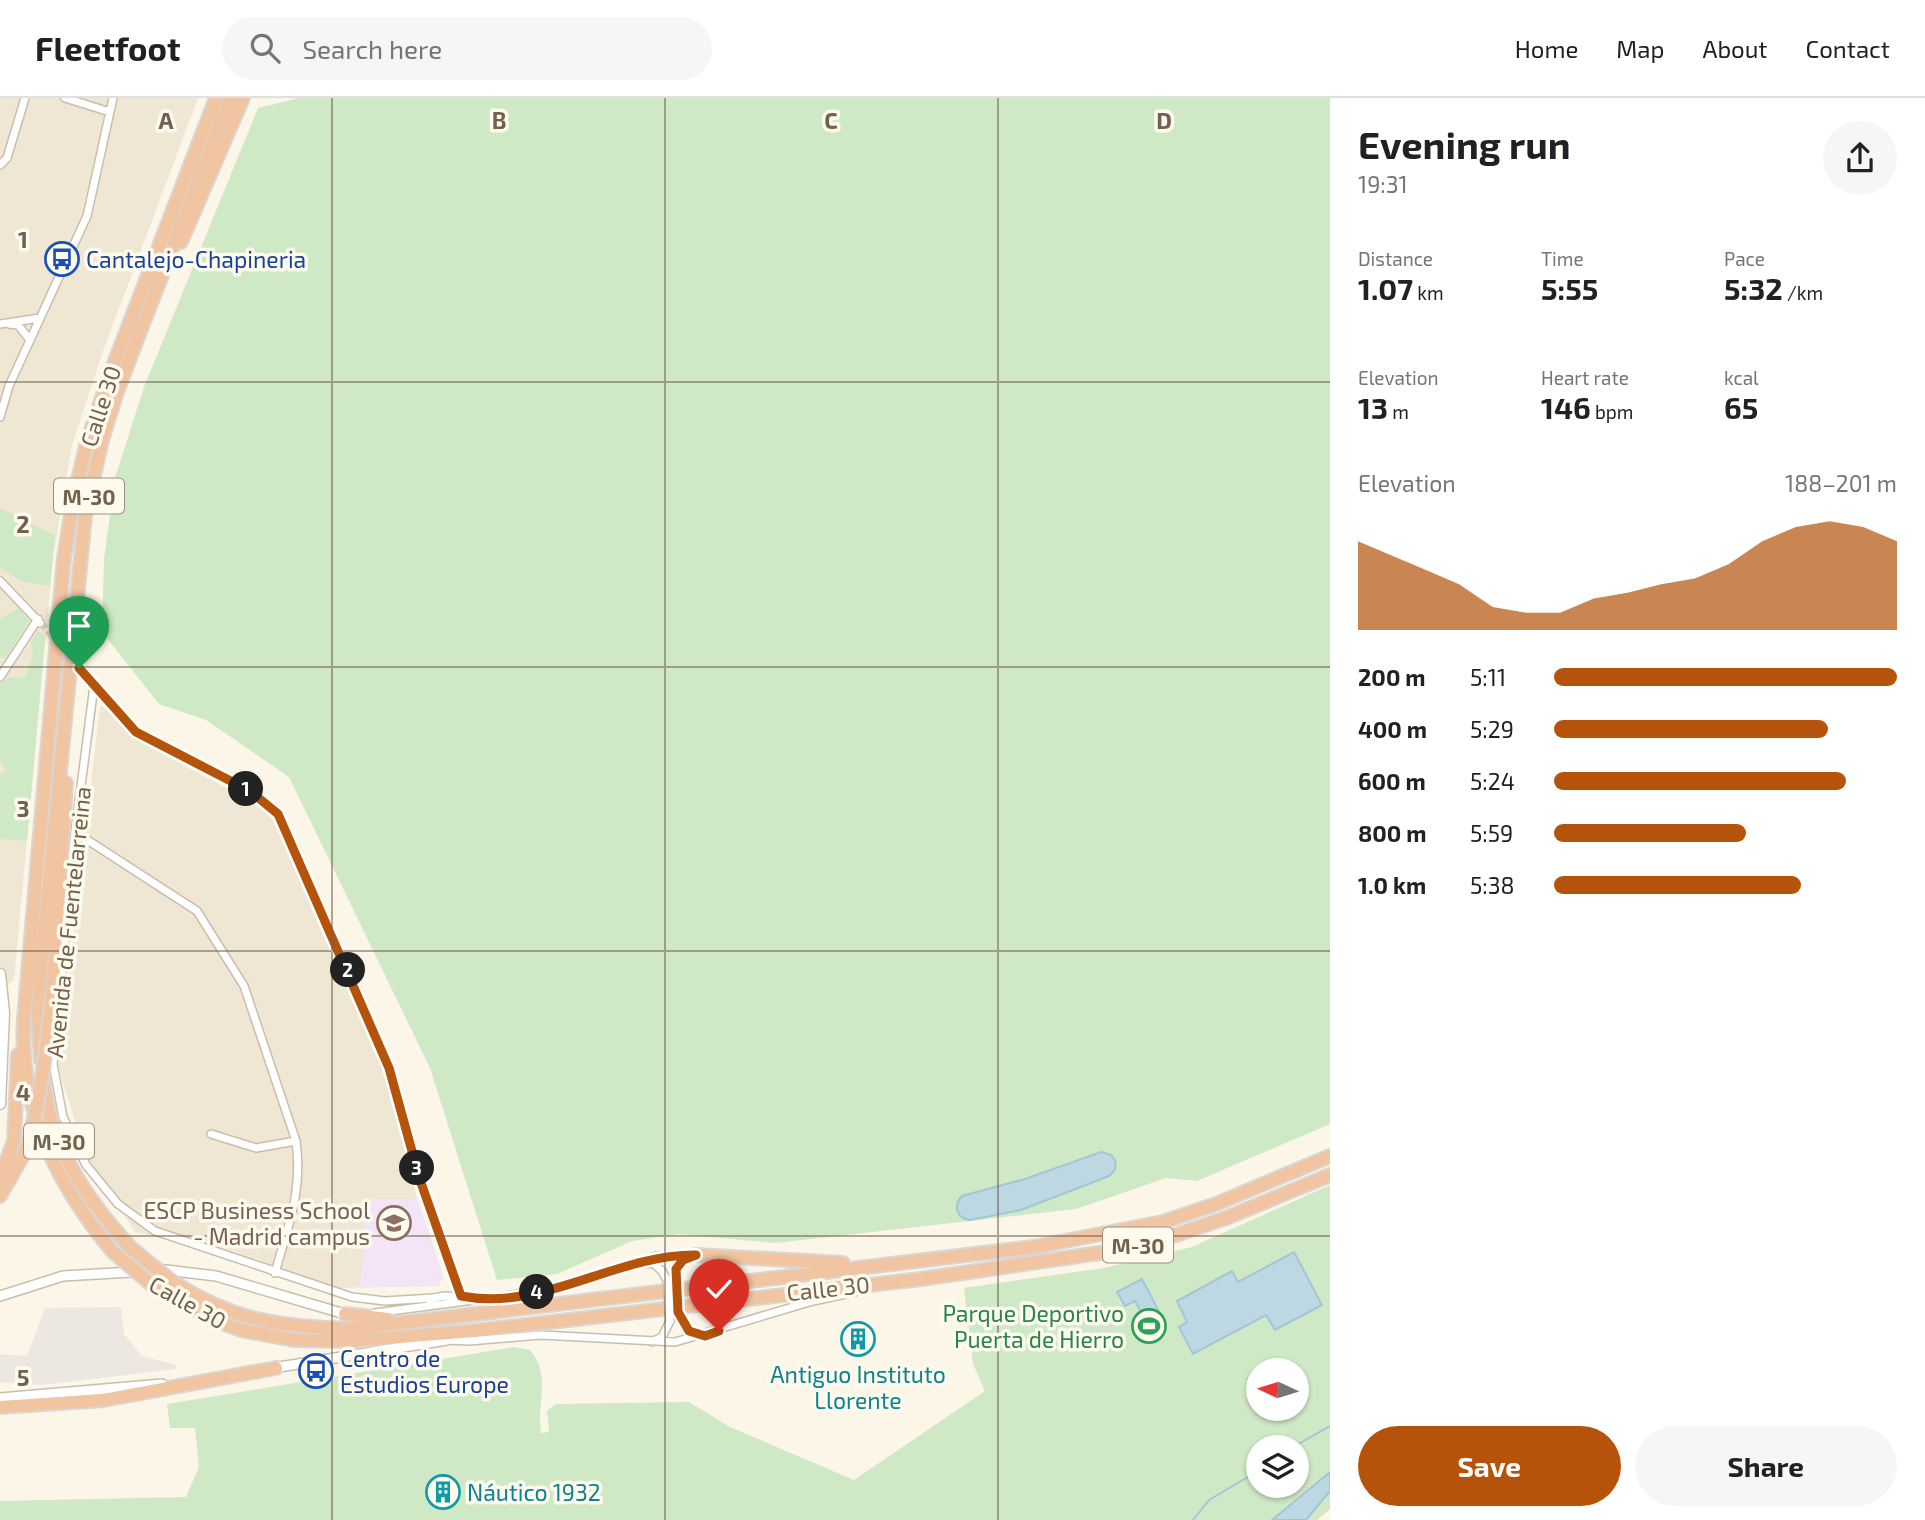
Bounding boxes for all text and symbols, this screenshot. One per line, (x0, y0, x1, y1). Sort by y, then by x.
search box (222, 17, 712, 80)
text: Fleetfoot (35, 28, 180, 68)
icon: search (246, 29, 284, 67)
text: Search here (302, 33, 442, 64)
text: Home (1515, 34, 1578, 63)
text: Map (1616, 34, 1664, 63)
text: About (1702, 34, 1768, 63)
text: Contact (1806, 34, 1890, 63)
text: A (158, 106, 174, 134)
text: B (492, 106, 506, 134)
text: C (824, 106, 838, 134)
text: D (1156, 106, 1172, 134)
text: Evening run (1358, 121, 1571, 167)
button: share (1823, 121, 1897, 195)
text: 19:31 (1358, 170, 1408, 198)
text: 1 (18, 225, 28, 253)
bus stop icon: Cantalejo-Chapineria (43, 240, 81, 278)
place label: Cantalejo-Chapineria (86, 245, 306, 273)
text: Distance (1358, 247, 1433, 270)
text: Time (1541, 247, 1584, 270)
text: Pace (1724, 247, 1765, 270)
text: 1.07 (1358, 270, 1413, 306)
text: 5:55 (1541, 270, 1598, 306)
text: 5:32 (1724, 270, 1783, 306)
text: km (1413, 281, 1444, 304)
text: /km (1783, 281, 1823, 304)
street label: Calle 30 (74, 362, 126, 450)
text: Elevation (1358, 366, 1439, 389)
text: Heart rate (1541, 366, 1629, 389)
text: kcal (1724, 366, 1759, 389)
text: 13 (1358, 389, 1388, 425)
text: 146 (1541, 389, 1591, 425)
text: 65 (1724, 389, 1758, 425)
text: m (1388, 400, 1409, 423)
text: bpm (1591, 400, 1634, 423)
text: Elevation (1358, 469, 1456, 497)
text: 188–201 m (1785, 469, 1897, 497)
road number: M-30 (54, 478, 124, 514)
text: 2 (16, 510, 30, 538)
pin (49, 596, 109, 668)
icon: arrive (60, 607, 98, 645)
text: 200 m (1358, 663, 1426, 691)
text: 5:11 (1470, 663, 1506, 691)
text: 400 m (1358, 715, 1427, 743)
text: 5:29 (1470, 715, 1514, 743)
text: 600 m (1358, 767, 1426, 795)
text: 5:24 (1470, 767, 1515, 795)
pin: 1 (229, 772, 264, 806)
text: 1 (241, 777, 250, 800)
street label: Avenida de Fuentelarreina (40, 785, 96, 1059)
text: 3 (16, 794, 30, 822)
text: 800 m (1358, 819, 1427, 847)
text: 5:59 (1470, 819, 1513, 847)
text: 1.0 km (1358, 871, 1426, 899)
text: 5:38 (1470, 871, 1515, 899)
pin: 2 (330, 952, 366, 988)
text: 2 (342, 958, 353, 981)
text: 4 (16, 1078, 30, 1106)
road number: M-30 (24, 1124, 94, 1158)
pin: 3 (400, 1150, 434, 1186)
text: 3 (411, 1156, 422, 1179)
place label: ESCP Business School - Madrid campus (143, 1196, 370, 1250)
school or university icon: ESCP Business School - Madrid campus (375, 1204, 413, 1242)
road number: M-30 (1103, 1228, 1173, 1262)
pin (689, 1259, 749, 1331)
street label: Calle 30 (145, 1270, 231, 1334)
icon: check (700, 1270, 738, 1308)
street label: Calle 30 (785, 1270, 871, 1306)
pin: 4 (520, 1274, 554, 1310)
text: 4 (530, 1280, 543, 1303)
place label: Parque Deportivo Puerta de Hierro (942, 1299, 1124, 1353)
sports icon: Parque Deportivo Puerta de Hierro (1130, 1307, 1168, 1345)
building icon: Antiguo Instituto Llorente (839, 1320, 877, 1358)
place label: Centro de Estudios Europe (340, 1344, 509, 1398)
bus stop icon: Centro de Estudios Europe (297, 1352, 335, 1390)
north arrow (1246, 1358, 1309, 1421)
map controls (1246, 1358, 1309, 1498)
place label: Antiguo Instituto Llorente (770, 1360, 946, 1414)
text: 5 (17, 1363, 29, 1391)
button: Save (1358, 1426, 1621, 1506)
button: Share (1635, 1426, 1897, 1506)
button: layers (1246, 1435, 1309, 1498)
building icon: Náutico 1932 (424, 1473, 462, 1511)
place label: Náutico 1932 (467, 1478, 601, 1506)

